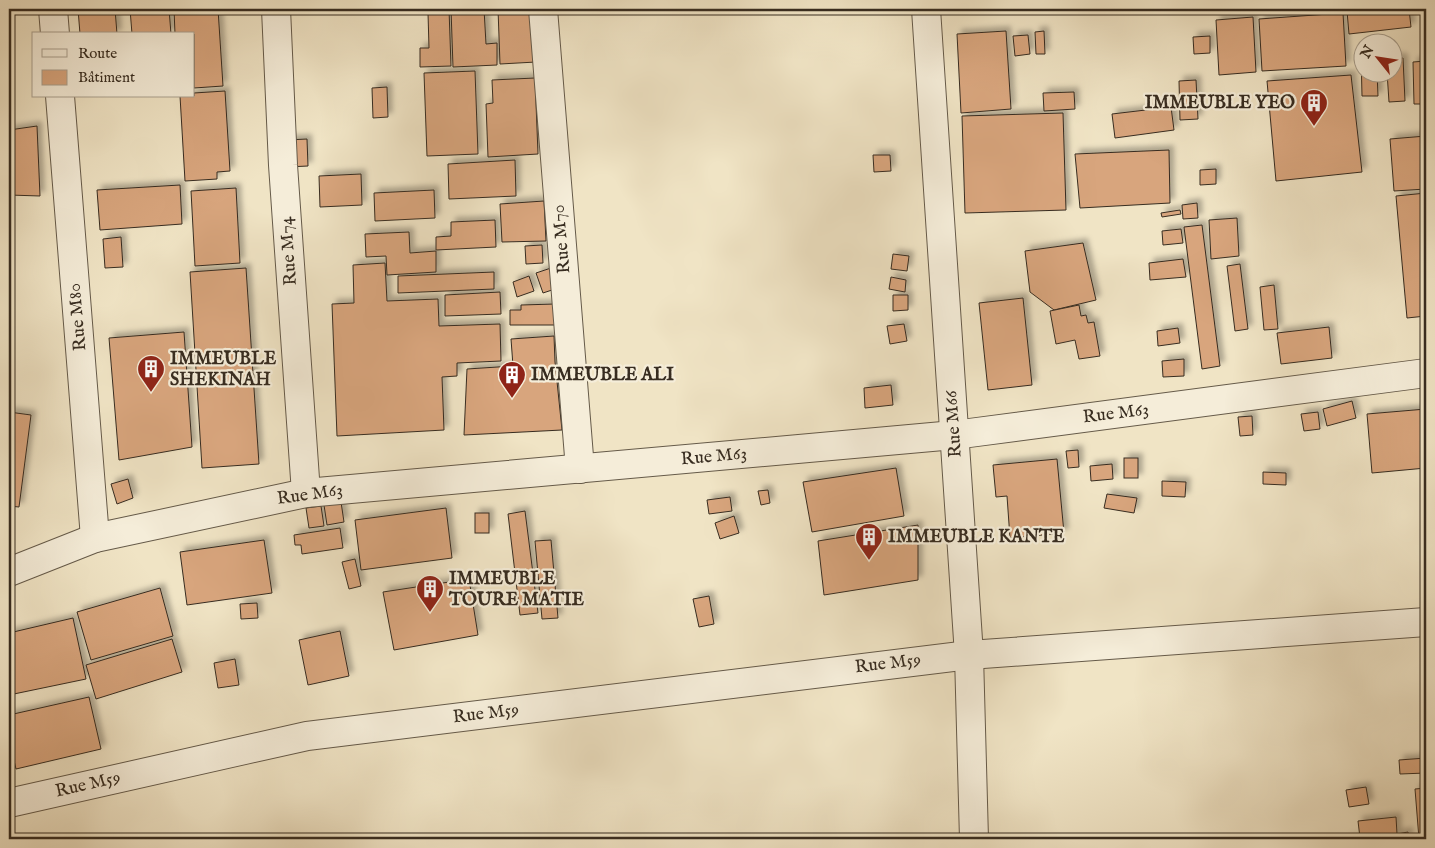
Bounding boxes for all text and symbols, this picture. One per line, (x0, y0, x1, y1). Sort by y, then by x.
legend (32, 32, 195, 98)
north arrow (1352, 32, 1402, 82)
text: N (1356, 42, 1378, 63)
text: Route (78, 44, 117, 63)
text: Bâtiment (78, 68, 135, 87)
building icon: IMMEUBLE YEO (1299, 88, 1329, 127)
place label: IMMEUBLE YEO (1145, 92, 1295, 115)
street label: Rue M70 (548, 203, 576, 275)
street label: Rue M74 (275, 215, 303, 286)
street label: Rue M80 (64, 282, 92, 352)
place label: IMMEUBLE SHEKINAH (170, 348, 277, 392)
building icon: IMMEUBLE SHEKINAH (136, 354, 166, 393)
building icon: IMMEUBLE ALI (497, 360, 527, 399)
place label: IMMEUBLE ALI (531, 364, 674, 387)
street label: Rue M66 (940, 389, 968, 458)
street label: Rue M63 (1082, 399, 1150, 429)
street label: Rue M63 (680, 443, 748, 471)
street label: Rue M63 (276, 479, 344, 511)
building icon: IMMEUBLE KANTE (854, 522, 884, 561)
place label: IMMEUBLE KANTE (888, 526, 1065, 549)
place label: IMMEUBLE TOURE MATIE (448, 568, 585, 612)
building icon: IMMEUBLE TOURE MATIE (415, 574, 445, 613)
street label: Rue M59 (854, 649, 922, 679)
street label: Rue M59 (452, 699, 520, 729)
street label: Rue M59 (53, 766, 123, 804)

